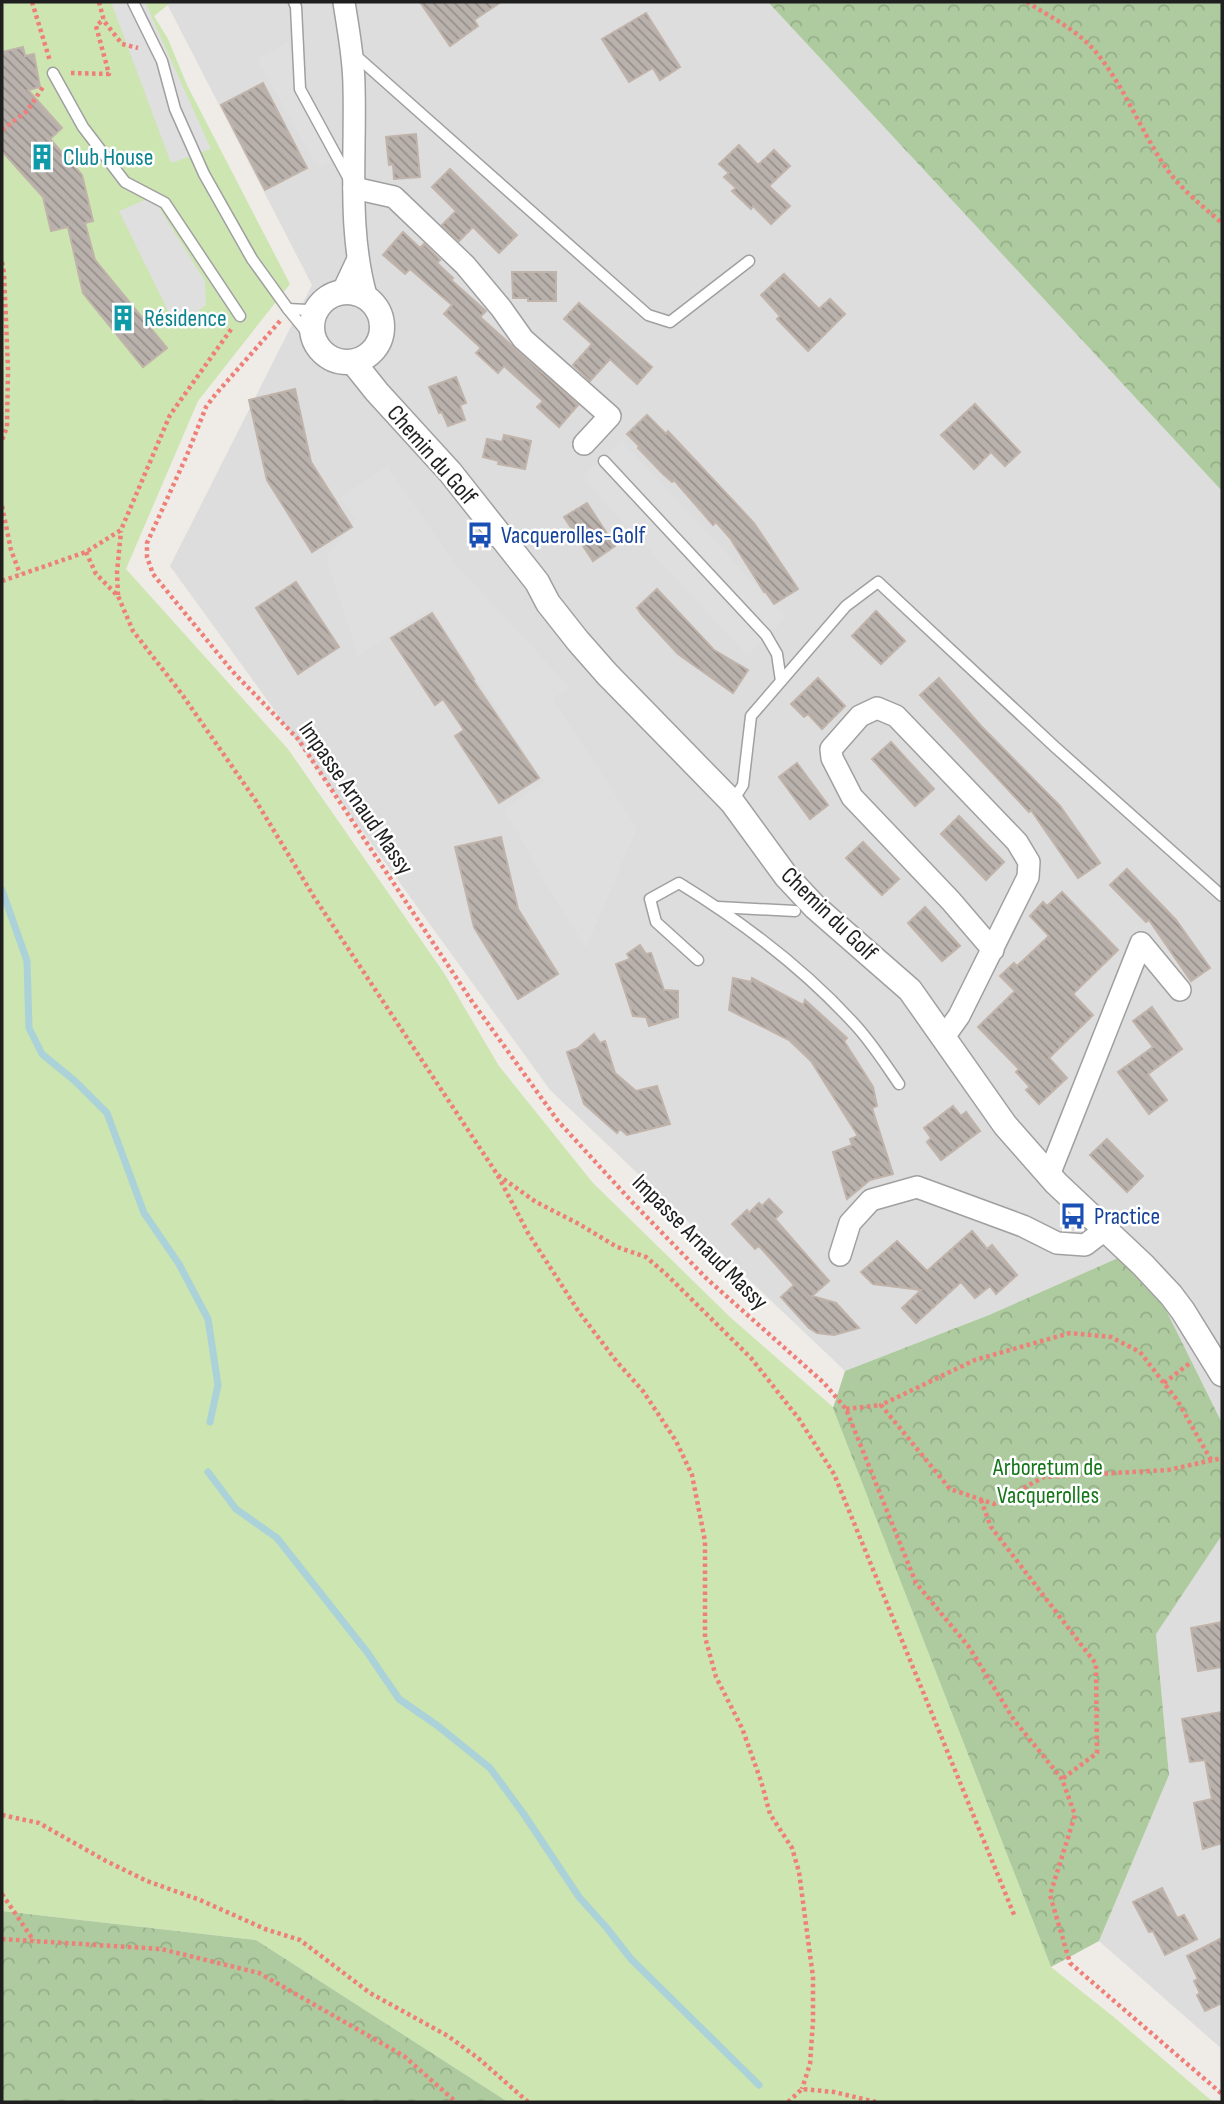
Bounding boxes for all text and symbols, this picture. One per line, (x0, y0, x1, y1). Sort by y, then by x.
building icon: Club House (27, 142, 57, 172)
place label: Club House (63, 143, 153, 172)
building icon: Résidence (108, 303, 138, 333)
place label: Résidence (144, 304, 227, 333)
street label: Chemin du Golf (381, 399, 484, 512)
bus stop icon: Vacquerolles-Golf (465, 520, 495, 550)
place label: Vacquerolles-Golf (501, 521, 646, 550)
street label: Impasse Arnaud Massy (292, 716, 420, 880)
street label: Chemin du Golf (775, 861, 884, 968)
street label: Impasse Arnaud Massy (626, 1168, 774, 1316)
bus stop icon: Practice (1058, 1201, 1088, 1231)
place label: Practice (1094, 1202, 1160, 1231)
park label: Arboretum de Vacquerolles (992, 1453, 1103, 1510)

